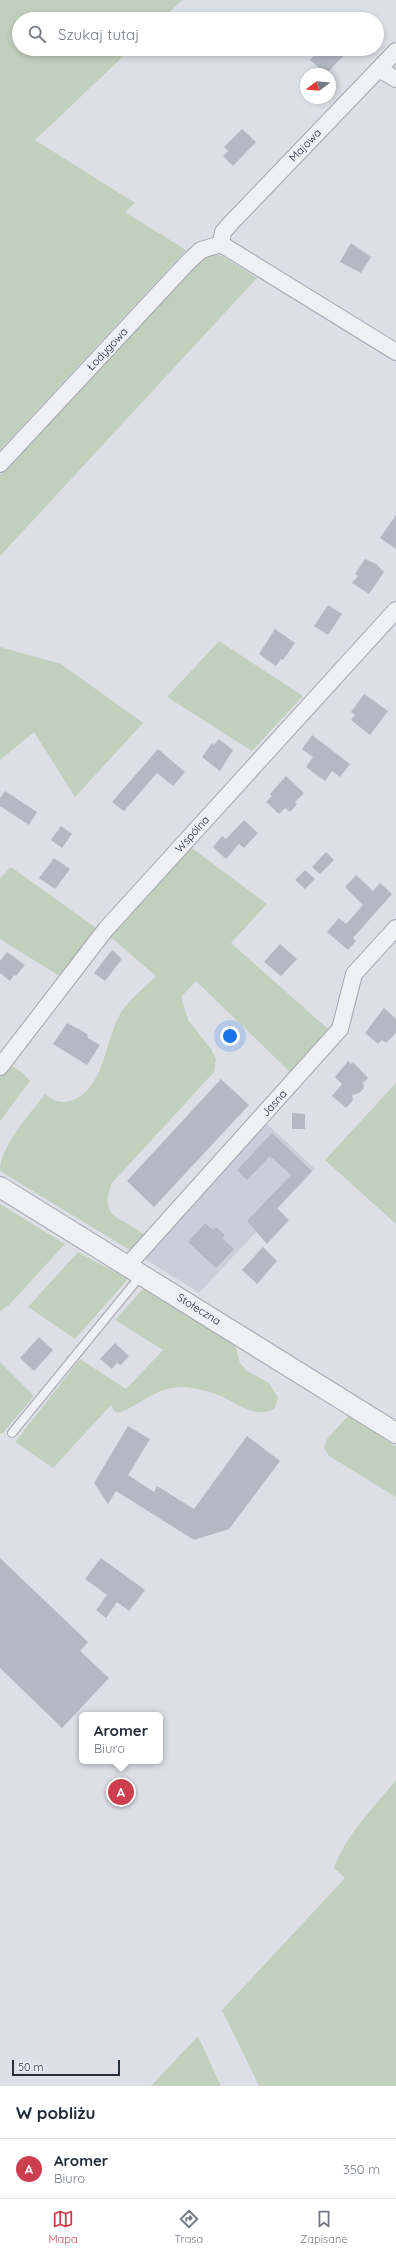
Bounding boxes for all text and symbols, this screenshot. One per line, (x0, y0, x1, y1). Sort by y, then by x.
search box (12, 12, 384, 56)
icon: search (26, 23, 48, 45)
text: Szukaj tutaj (58, 25, 139, 44)
north arrow (300, 68, 336, 104)
street label: Majowa (286, 126, 324, 164)
street label: Łodygowa (83, 324, 131, 374)
street label: Wspólna (172, 813, 212, 855)
your location (220, 1026, 240, 1046)
street label: Jasna (258, 1087, 290, 1119)
street label: Stołeczna (174, 1290, 224, 1328)
popup (79, 1712, 163, 1764)
text: Aromer (94, 1721, 148, 1740)
text: Biuro (94, 1740, 125, 1756)
pin: A (108, 1777, 134, 1807)
scale bar (12, 2058, 120, 2077)
text: 50 m (18, 2060, 44, 2074)
text: W pobliżu (16, 2102, 96, 2123)
text: Aromer (54, 2151, 108, 2170)
text: A (25, 2161, 33, 2177)
text: 350 m (343, 2161, 380, 2177)
text: Biuro (54, 2170, 85, 2186)
tab: Mapa (48, 2208, 78, 2246)
tab: Trasa (175, 2208, 203, 2246)
tab: Zapisane (300, 2208, 348, 2246)

